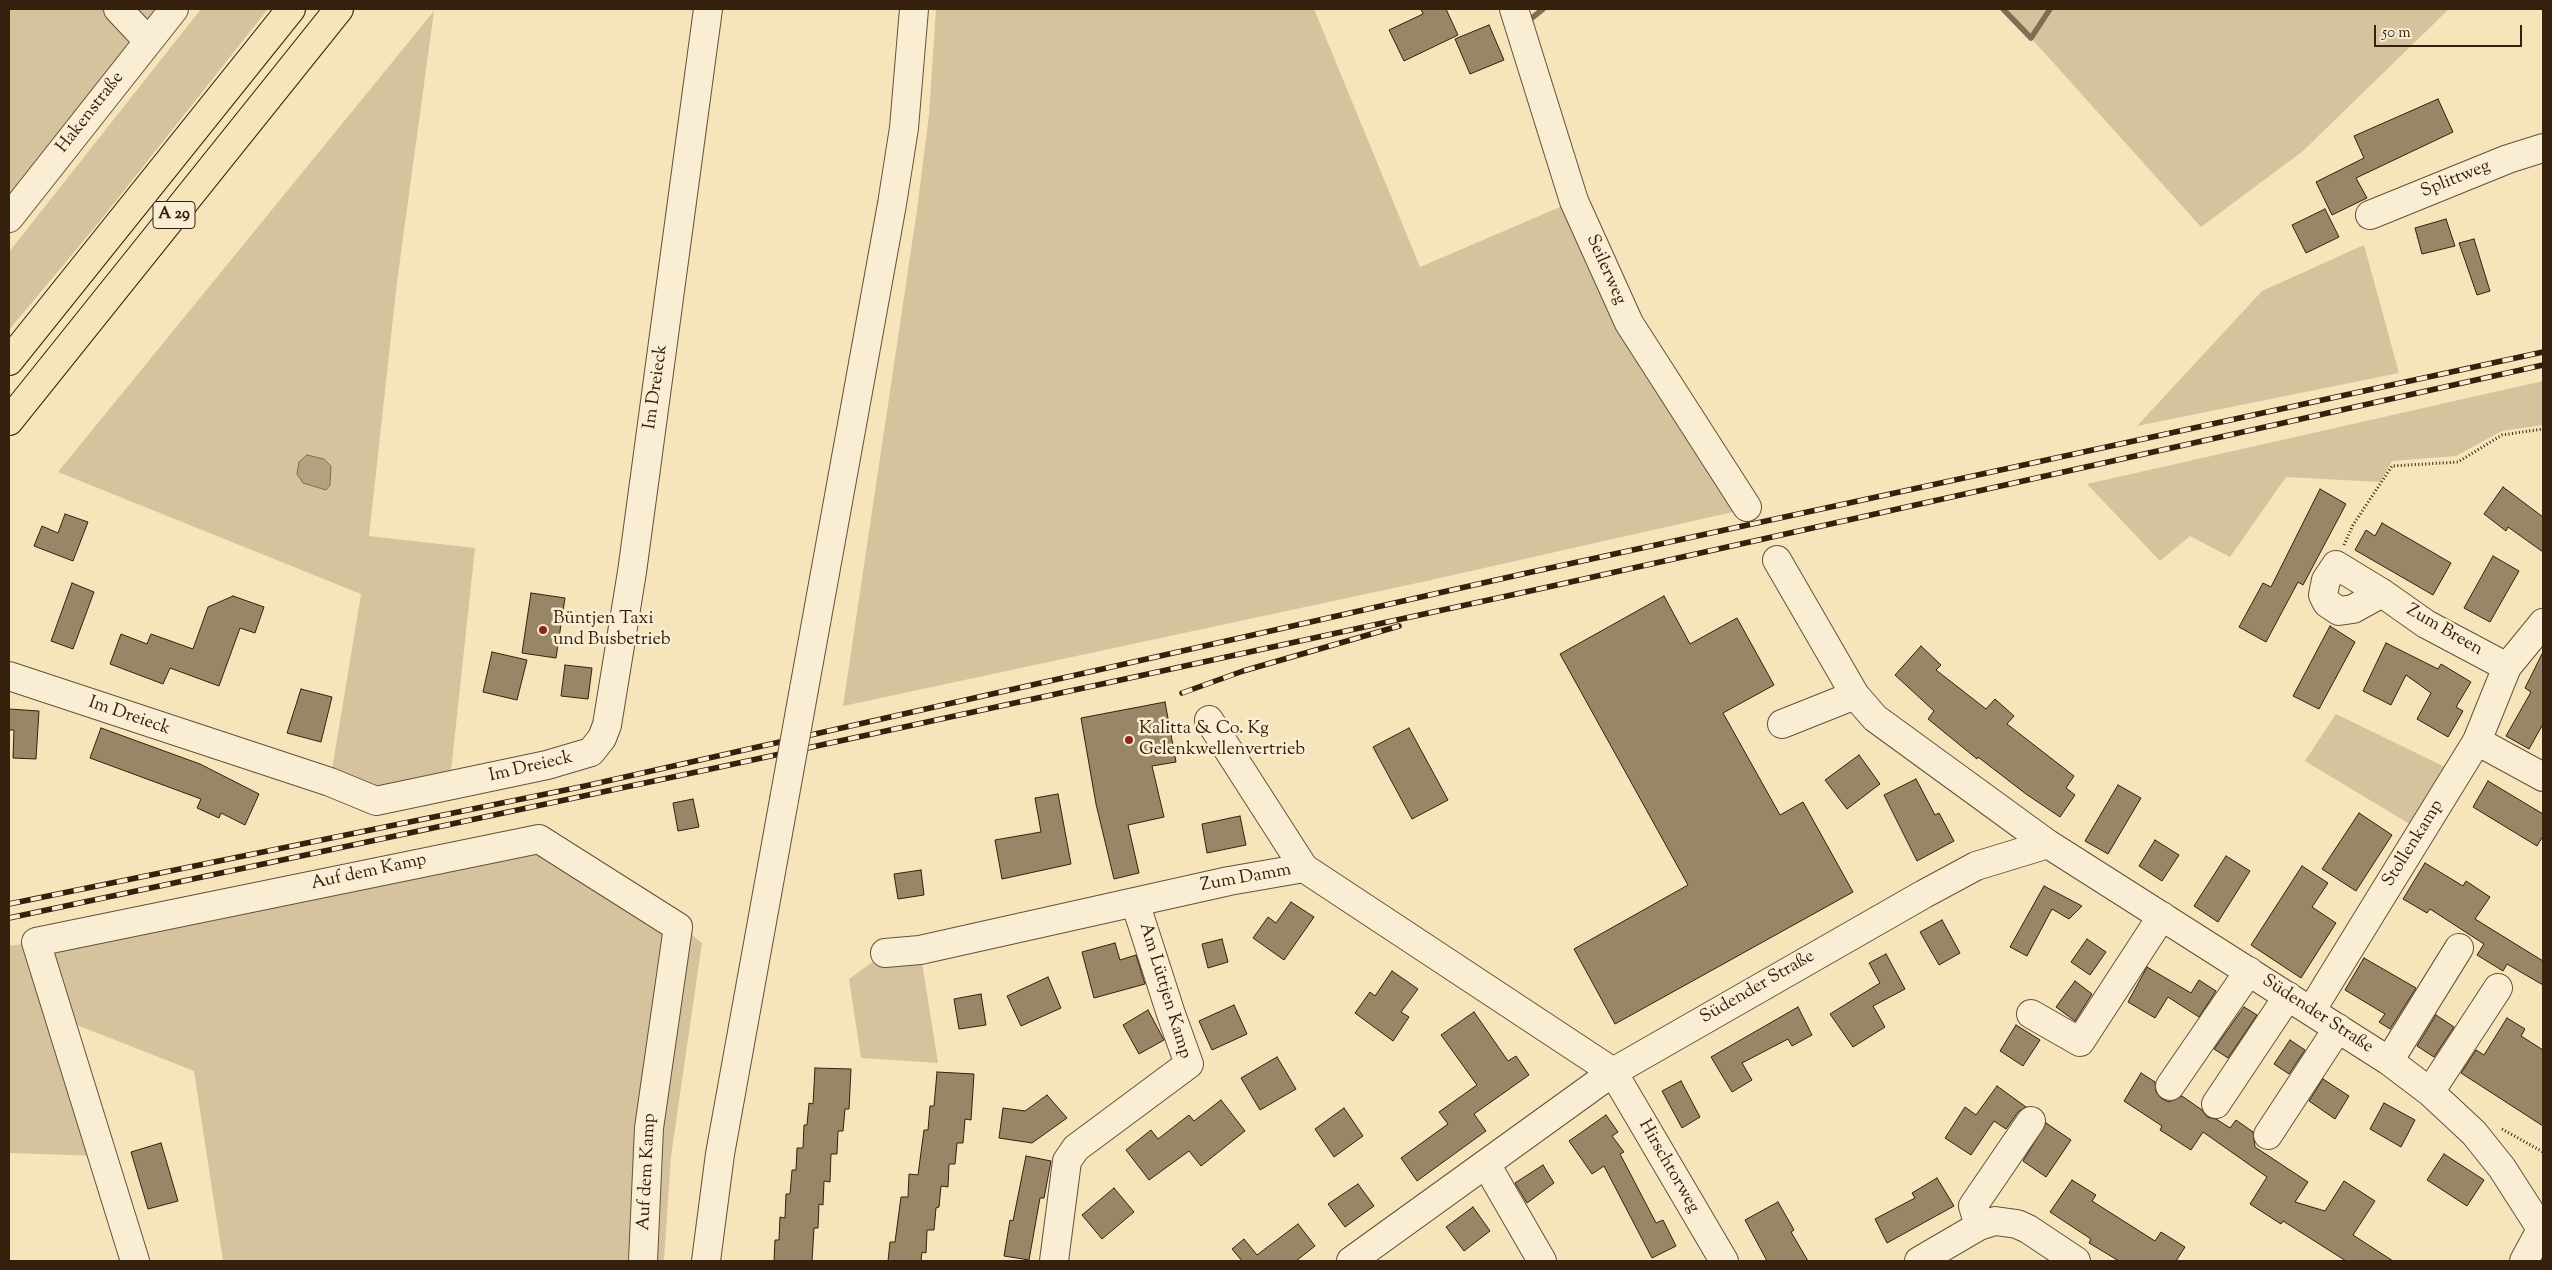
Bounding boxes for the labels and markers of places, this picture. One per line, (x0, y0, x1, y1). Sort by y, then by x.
place label: Büntjen Taxi und Busbetrieb (553, 609, 671, 652)
marker: Büntjen Taxi und Busbetrieb (537, 624, 549, 636)
place label: Kalitta & Co. Kg Gelenkwellenvertrieb (1139, 719, 1305, 762)
marker: Kalitta & Co. Kg Gelenkwellenvertrieb (1123, 734, 1135, 746)

